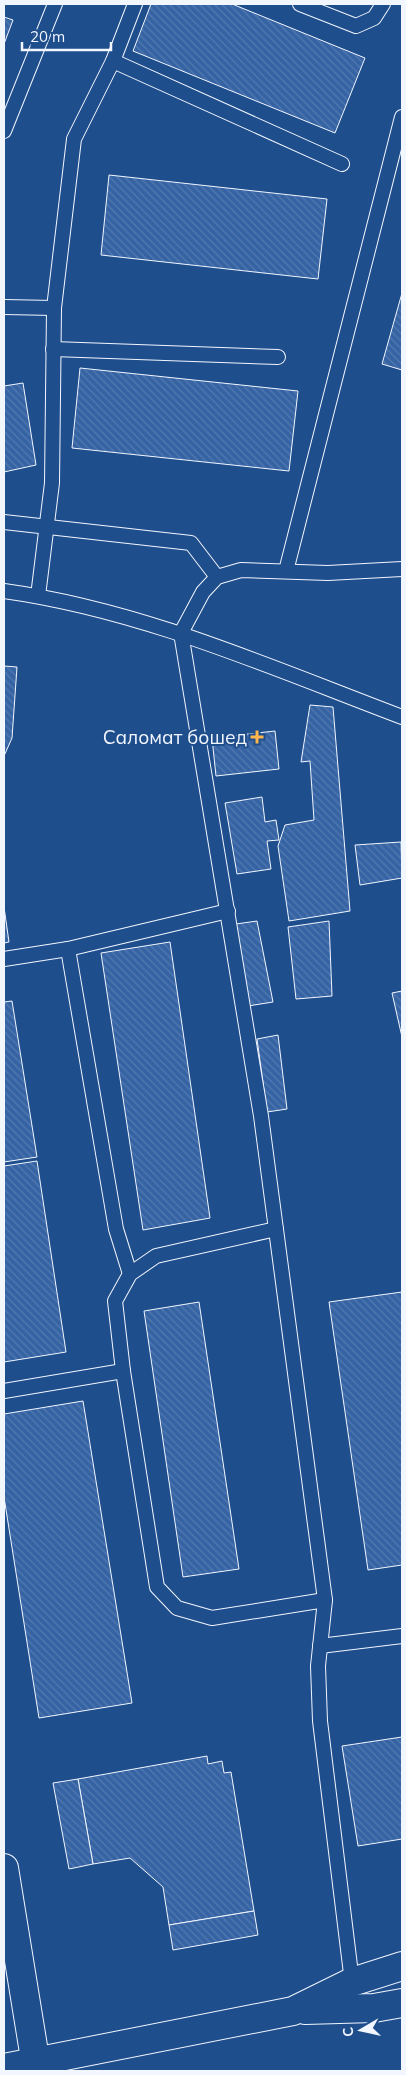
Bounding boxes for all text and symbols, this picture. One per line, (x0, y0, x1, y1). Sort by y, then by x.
scale bar (22, 20, 111, 52)
text: 20 m (30, 27, 65, 46)
place label: Саломат бошед (103, 725, 247, 749)
marker: Саломат бошед (251, 731, 263, 743)
north arrow (336, 2005, 386, 2055)
text: С (339, 2026, 358, 2038)

